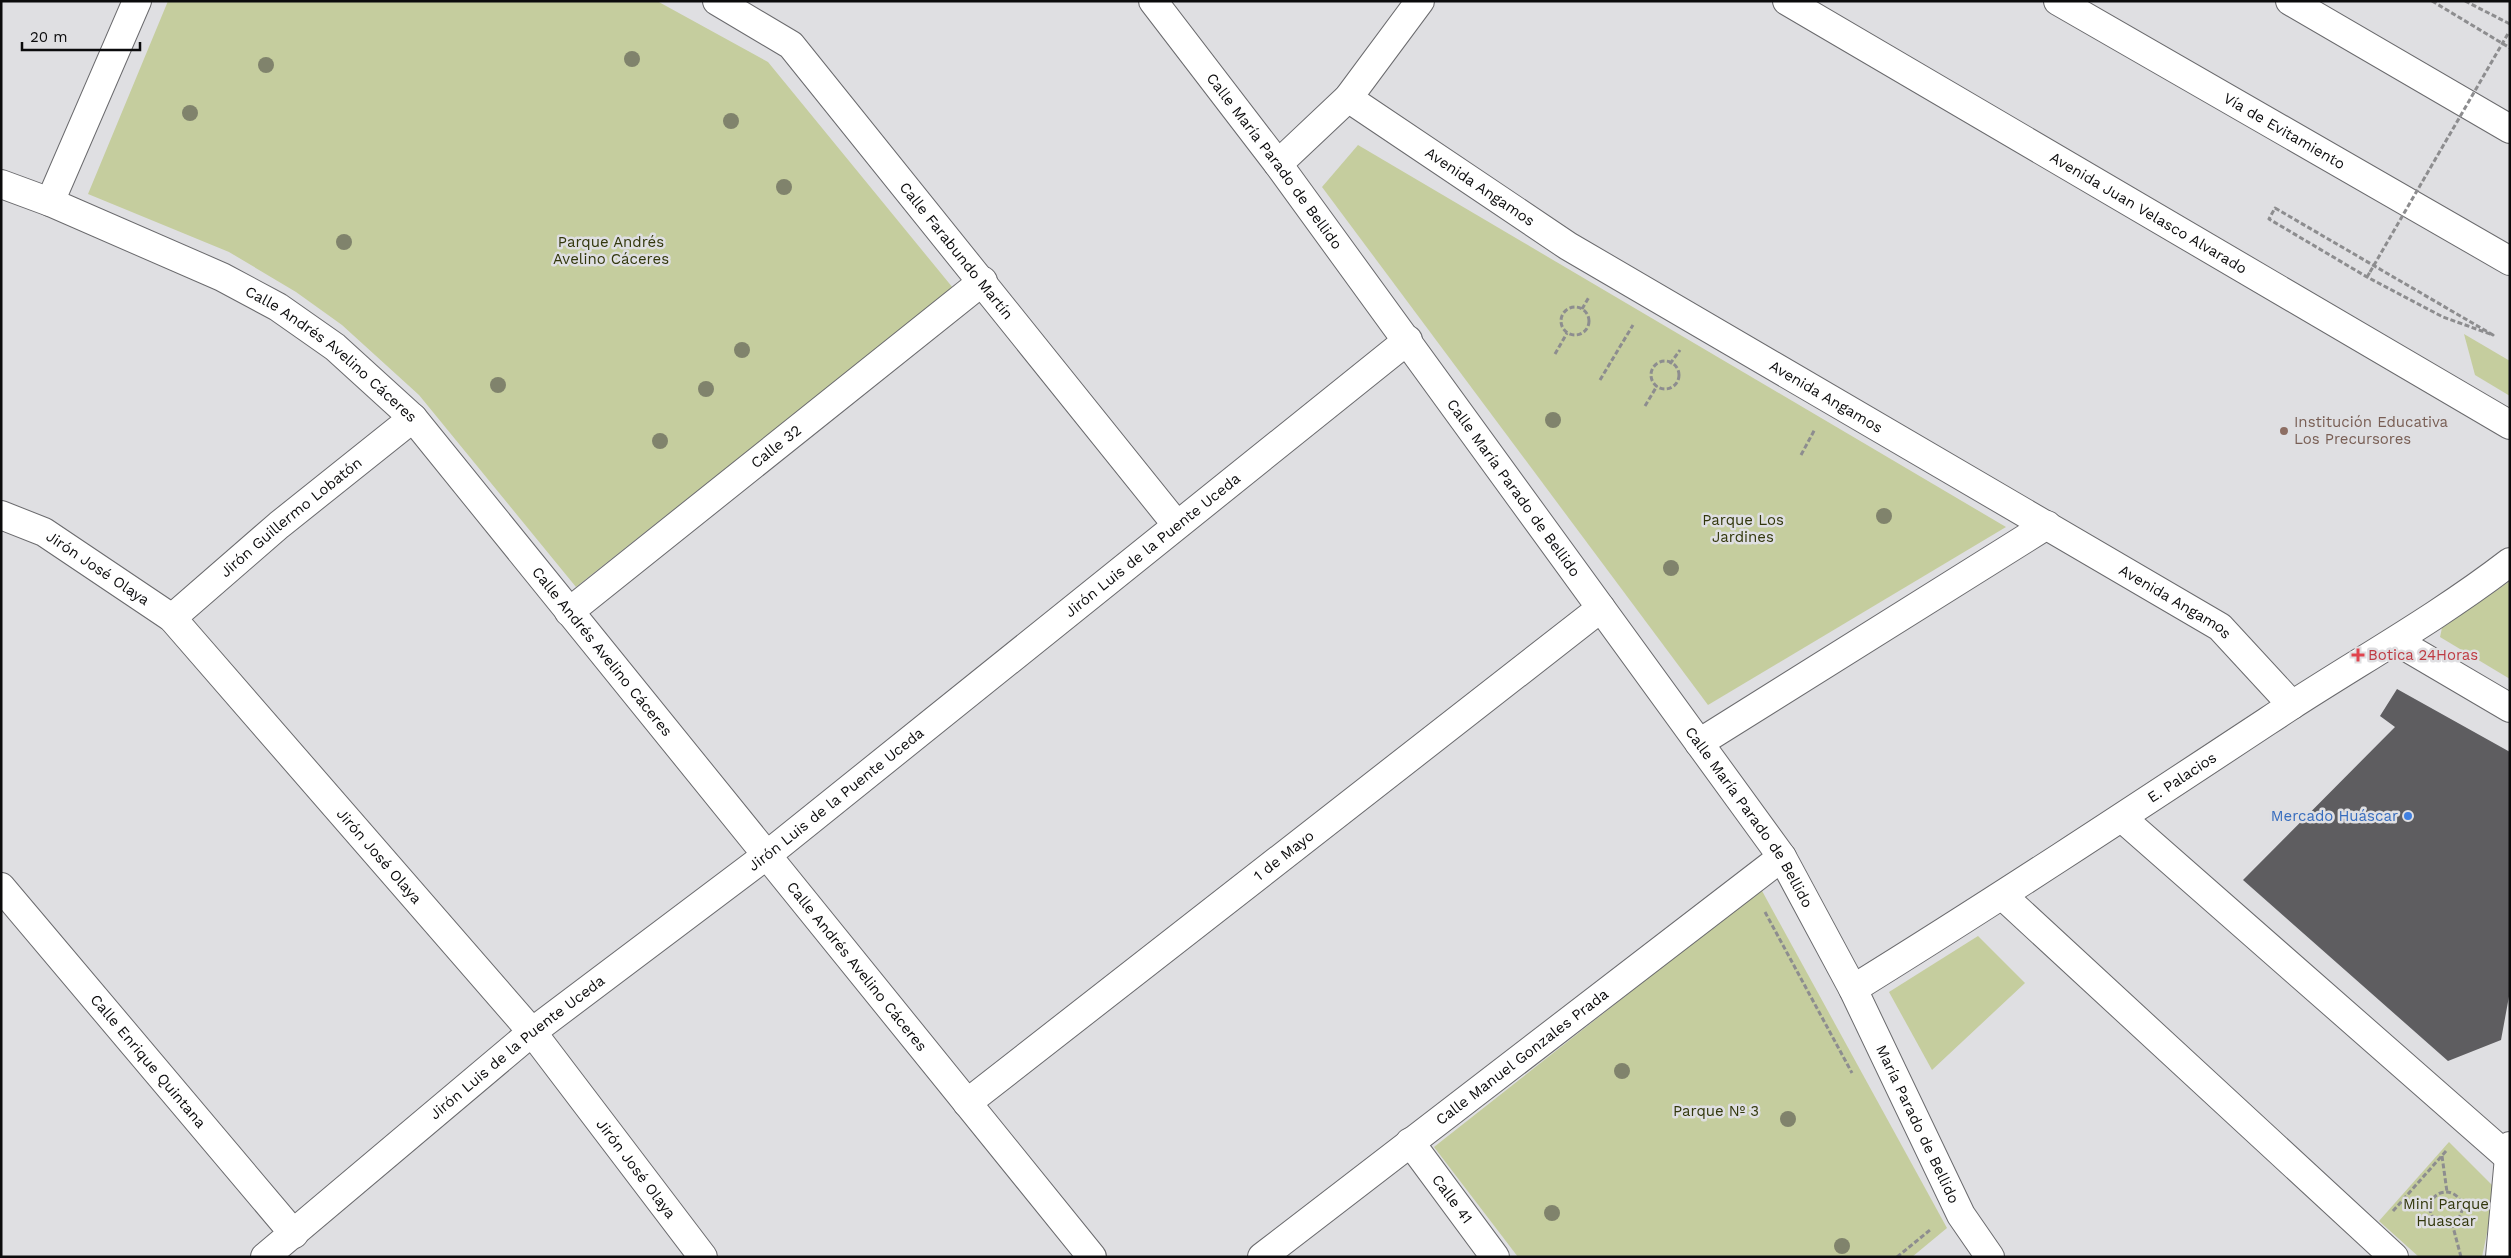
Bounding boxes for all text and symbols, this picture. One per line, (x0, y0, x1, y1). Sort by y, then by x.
scale bar (22, 20, 140, 52)
text: 20 m (30, 28, 68, 46)
street label: Calle María Parado de Bellido (1203, 70, 1346, 253)
street label: Vía de Evitamiento (2220, 89, 2348, 173)
street label: Avenida Angamos (1422, 144, 1538, 230)
street label: Avenida Juan Velasco Alvarado (2047, 148, 2250, 278)
street label: Calle Farabundo Martín (896, 178, 1017, 323)
park label: Parque Andrés Avelino Cáceres (553, 233, 669, 268)
street label: Calle Andrés Avelino Cáceres (242, 282, 421, 426)
street label: Avenida Angamos (1766, 357, 1886, 437)
street label: Calle María Parado de Bellido (1443, 396, 1584, 580)
place label: Institución Educativa Los Precursores (2294, 413, 2449, 448)
street label: Calle 32 (747, 421, 805, 472)
marker: Institución Educativa Los Precursores (2278, 425, 2290, 437)
street label: Jirón Guillermo Lobatón (217, 453, 365, 581)
street label: Jirón Luis de la Puente Uceda (1061, 469, 1244, 621)
park label: Parque Los Jardines (1702, 511, 1784, 546)
street label: Jirón José Olaya (43, 527, 153, 609)
street label: Avenida Angamos (2116, 561, 2235, 643)
street label: Calle Andrés Avelino Cáceres (528, 563, 676, 740)
place label: Botica 24Horas (2368, 646, 2478, 664)
marker: Botica 24Horas (2352, 649, 2364, 661)
street label: Jirón Luis de la Puente Uceda (745, 723, 928, 875)
street label: Calle María Parado de Bellido (1681, 723, 1817, 911)
street label: E. Palacios (2144, 748, 2220, 807)
street label: Jirón José Olaya (333, 805, 426, 908)
place label: Mercado Huáscar (2271, 807, 2398, 825)
marker: Mercado Huáscar (2402, 810, 2414, 822)
street label: 1 de Mayo (1250, 826, 1318, 885)
street label: Calle Andrés Avelino Cáceres (783, 878, 931, 1055)
street label: Jirón Luis de la Puente Uceda (426, 971, 609, 1123)
street label: Calle Manuel Gonzales Prada (1432, 985, 1612, 1129)
street label: Calle Enrique Quintana (87, 991, 210, 1132)
street label: María Parado de Bellido (1872, 1042, 1963, 1206)
park label: Parque Nº 3 (1673, 1102, 1759, 1120)
street label: Jirón José Olaya (592, 1116, 680, 1223)
street label: Calle 41 (1428, 1171, 1476, 1227)
park label: Mini Parque Huascar (2403, 1195, 2489, 1230)

